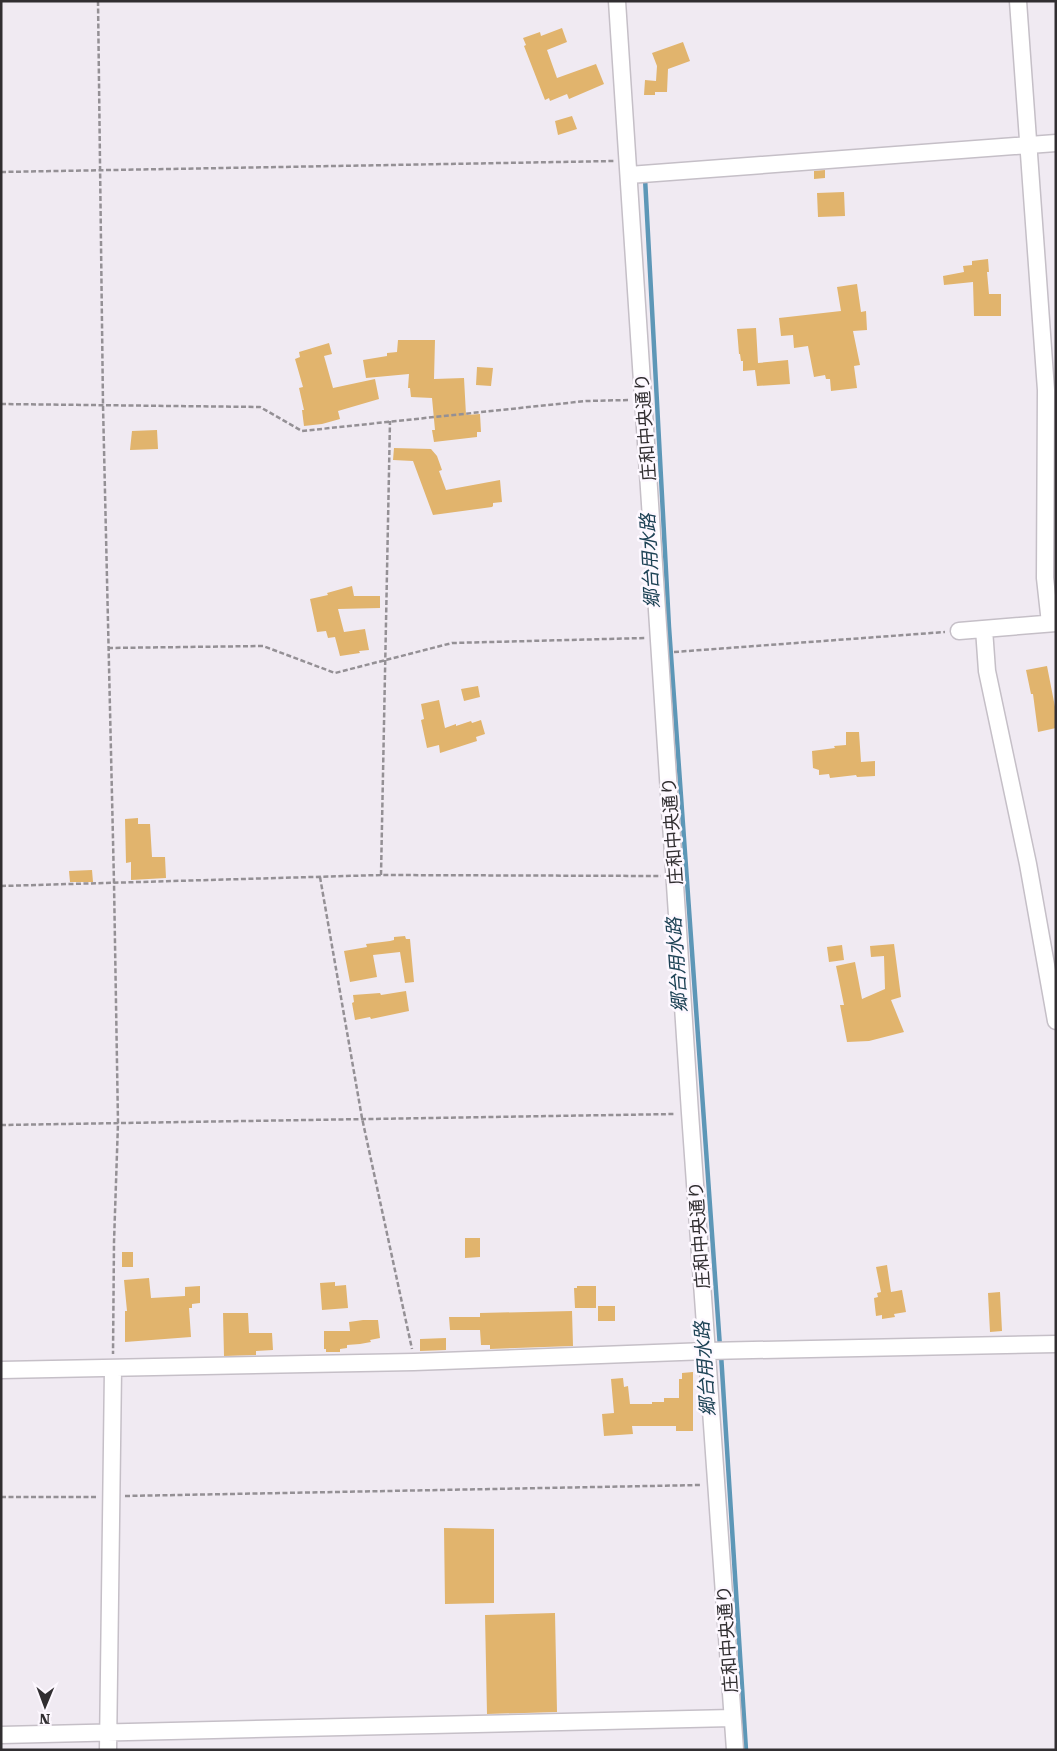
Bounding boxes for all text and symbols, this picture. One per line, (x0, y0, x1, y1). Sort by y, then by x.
street label: 庄和中央通り (631, 372, 659, 482)
water label: 郷台用水路 (636, 511, 664, 609)
street label: 庄和中央通り (658, 776, 686, 886)
water label: 郷台用水路 (662, 915, 692, 1013)
street label: 庄和中央通り (685, 1180, 713, 1290)
water label: 郷台用水路 (690, 1319, 720, 1417)
street label: 庄和中央通り (713, 1584, 741, 1694)
north arrow (20, 1681, 70, 1731)
text: N (39, 1711, 50, 1727)

